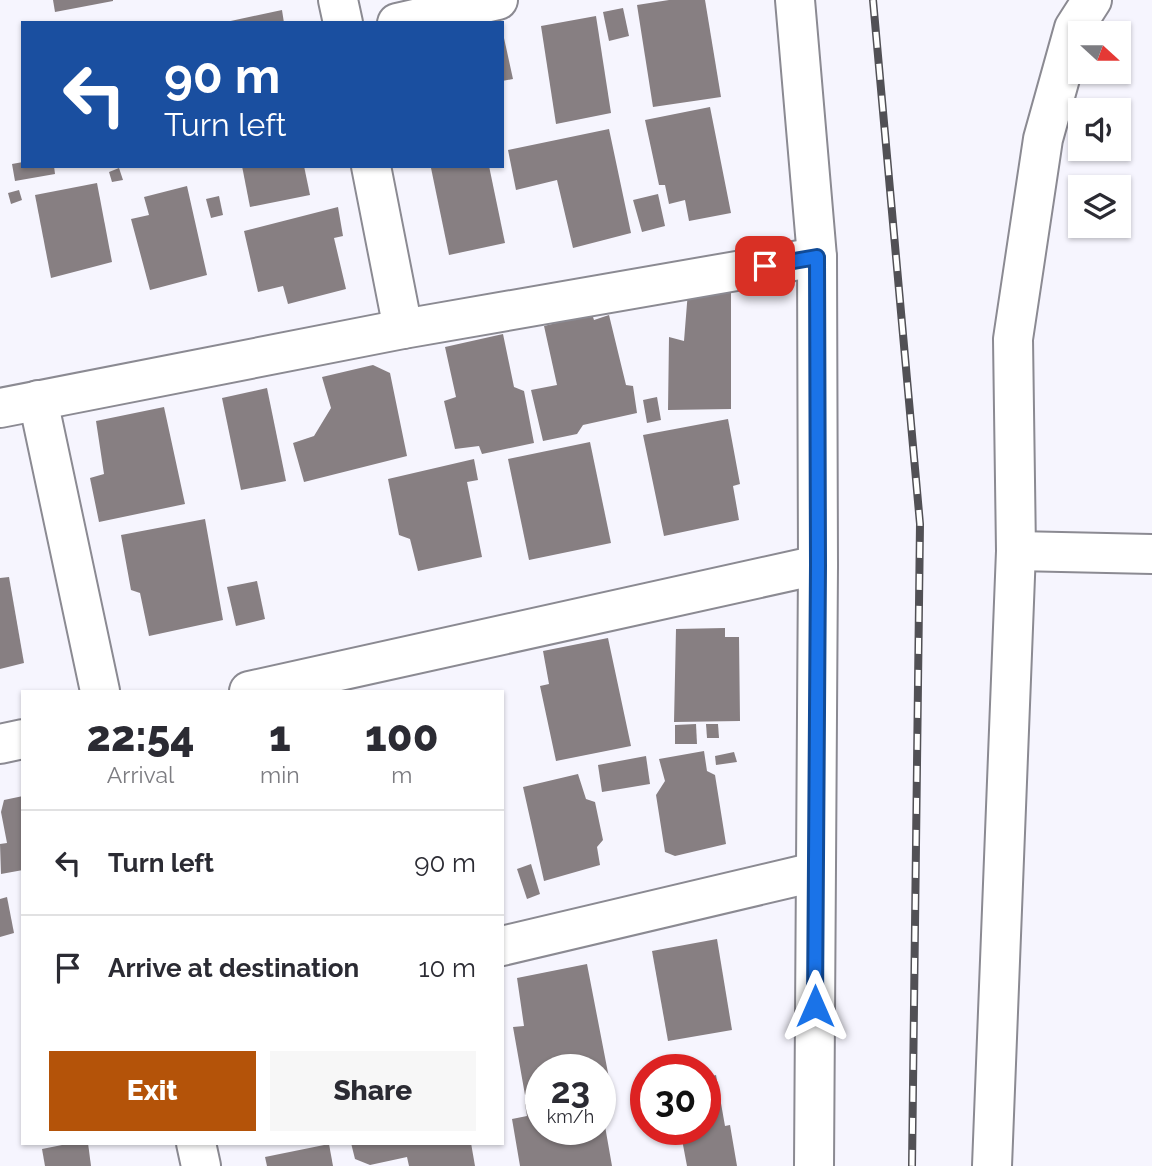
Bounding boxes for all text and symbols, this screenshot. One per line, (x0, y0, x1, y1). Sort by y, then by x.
north arrow (1068, 21, 1130, 84)
map controls (1068, 21, 1131, 238)
text: 90 m (164, 47, 280, 104)
icon: left (49, 49, 140, 140)
button: sound (1068, 98, 1131, 161)
text: Turn left (164, 106, 286, 143)
button: layers (1068, 175, 1131, 238)
pin (735, 236, 795, 296)
icon: arrive (746, 247, 784, 285)
text: 22:54 (87, 712, 194, 761)
text: 1 (269, 712, 291, 761)
text: 100 (365, 712, 438, 761)
text: Arrival (107, 761, 174, 788)
text: min (260, 761, 300, 788)
text: m (391, 761, 412, 788)
icon: left (49, 844, 87, 882)
text: Turn left (108, 848, 214, 878)
text: 90 m (414, 848, 476, 878)
icon: arrive (49, 949, 87, 987)
text: Arrive at destination (108, 953, 359, 983)
text: 10 m (418, 953, 476, 983)
position arrow (778, 969, 852, 1043)
button: Exit (49, 1051, 256, 1131)
button: Share (270, 1051, 476, 1131)
speed limit sign: 30 (630, 1054, 721, 1145)
text: 23 (551, 1070, 590, 1111)
text: km/h (547, 1106, 594, 1127)

